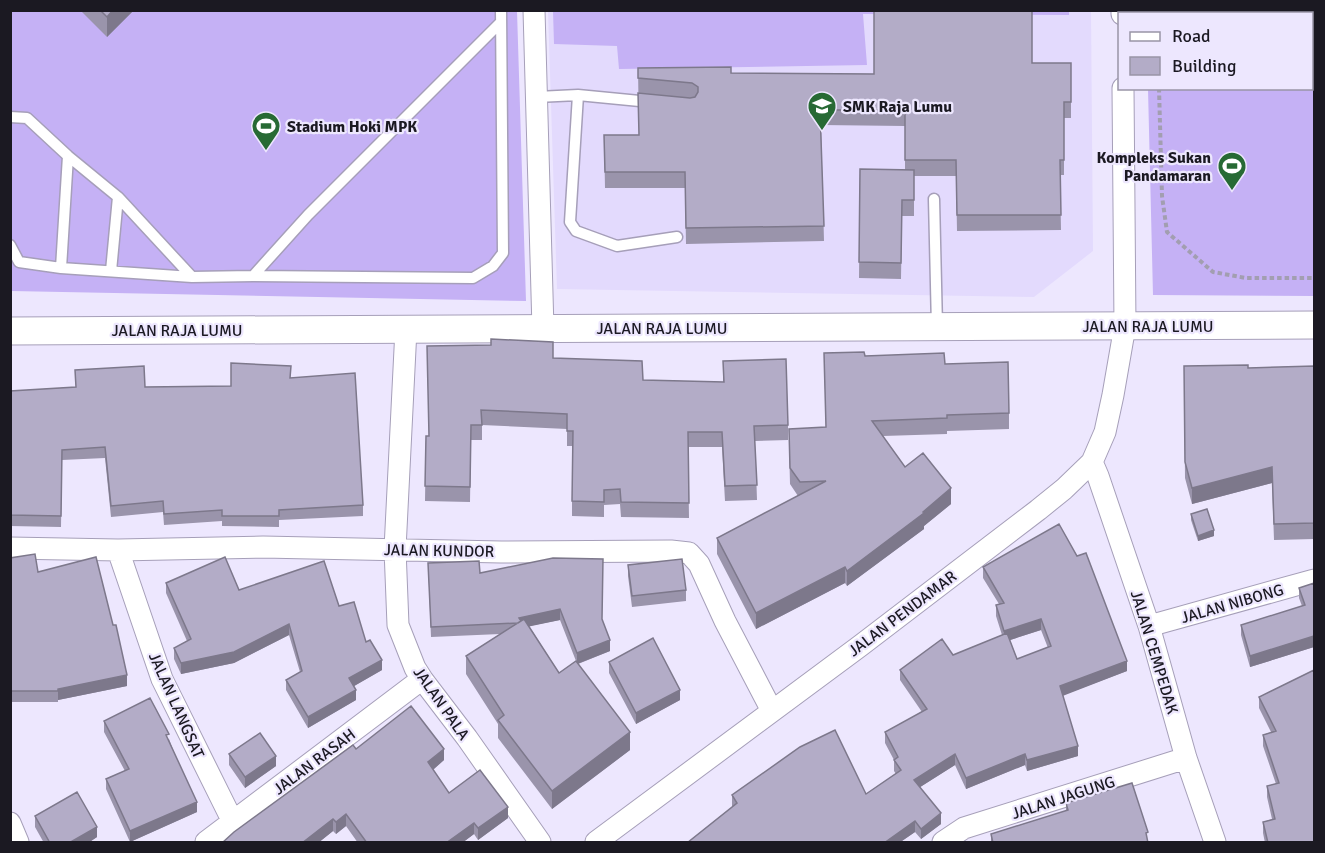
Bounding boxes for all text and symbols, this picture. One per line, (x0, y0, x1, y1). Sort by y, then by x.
legend (1118, 12, 1313, 90)
text: Road (1172, 25, 1211, 47)
text: Building (1172, 55, 1236, 77)
school or university icon: SMK Raja Lumu (806, 90, 838, 132)
place label: SMK Raja Lumu (843, 97, 952, 117)
sports icon: Stadium Hoki MPK (250, 110, 282, 152)
place label: Stadium Hoki MPK (287, 117, 417, 137)
place label: Kompleks Sukan Pandamaran (1097, 148, 1211, 186)
sports icon: Kompleks Sukan Pandamaran (1216, 150, 1248, 192)
street label: JALAN RAJA LUMU (1082, 317, 1214, 337)
street label: JALAN RAJA LUMU (596, 319, 728, 339)
street label: JALAN RAJA LUMU (111, 321, 243, 341)
street label: JALAN KUNDOR (384, 540, 495, 562)
street label: JALAN PENDAMAR (845, 566, 961, 661)
street label: JALAN NIBONG (1179, 580, 1286, 628)
street label: JALAN CEMPEDAK (1126, 588, 1182, 717)
street label: JALAN LANGSAT (144, 649, 208, 762)
street label: JALAN PALA (409, 663, 474, 744)
street label: JALAN RASAH (269, 724, 360, 799)
street label: JALAN JAGUNG (1009, 772, 1118, 824)

